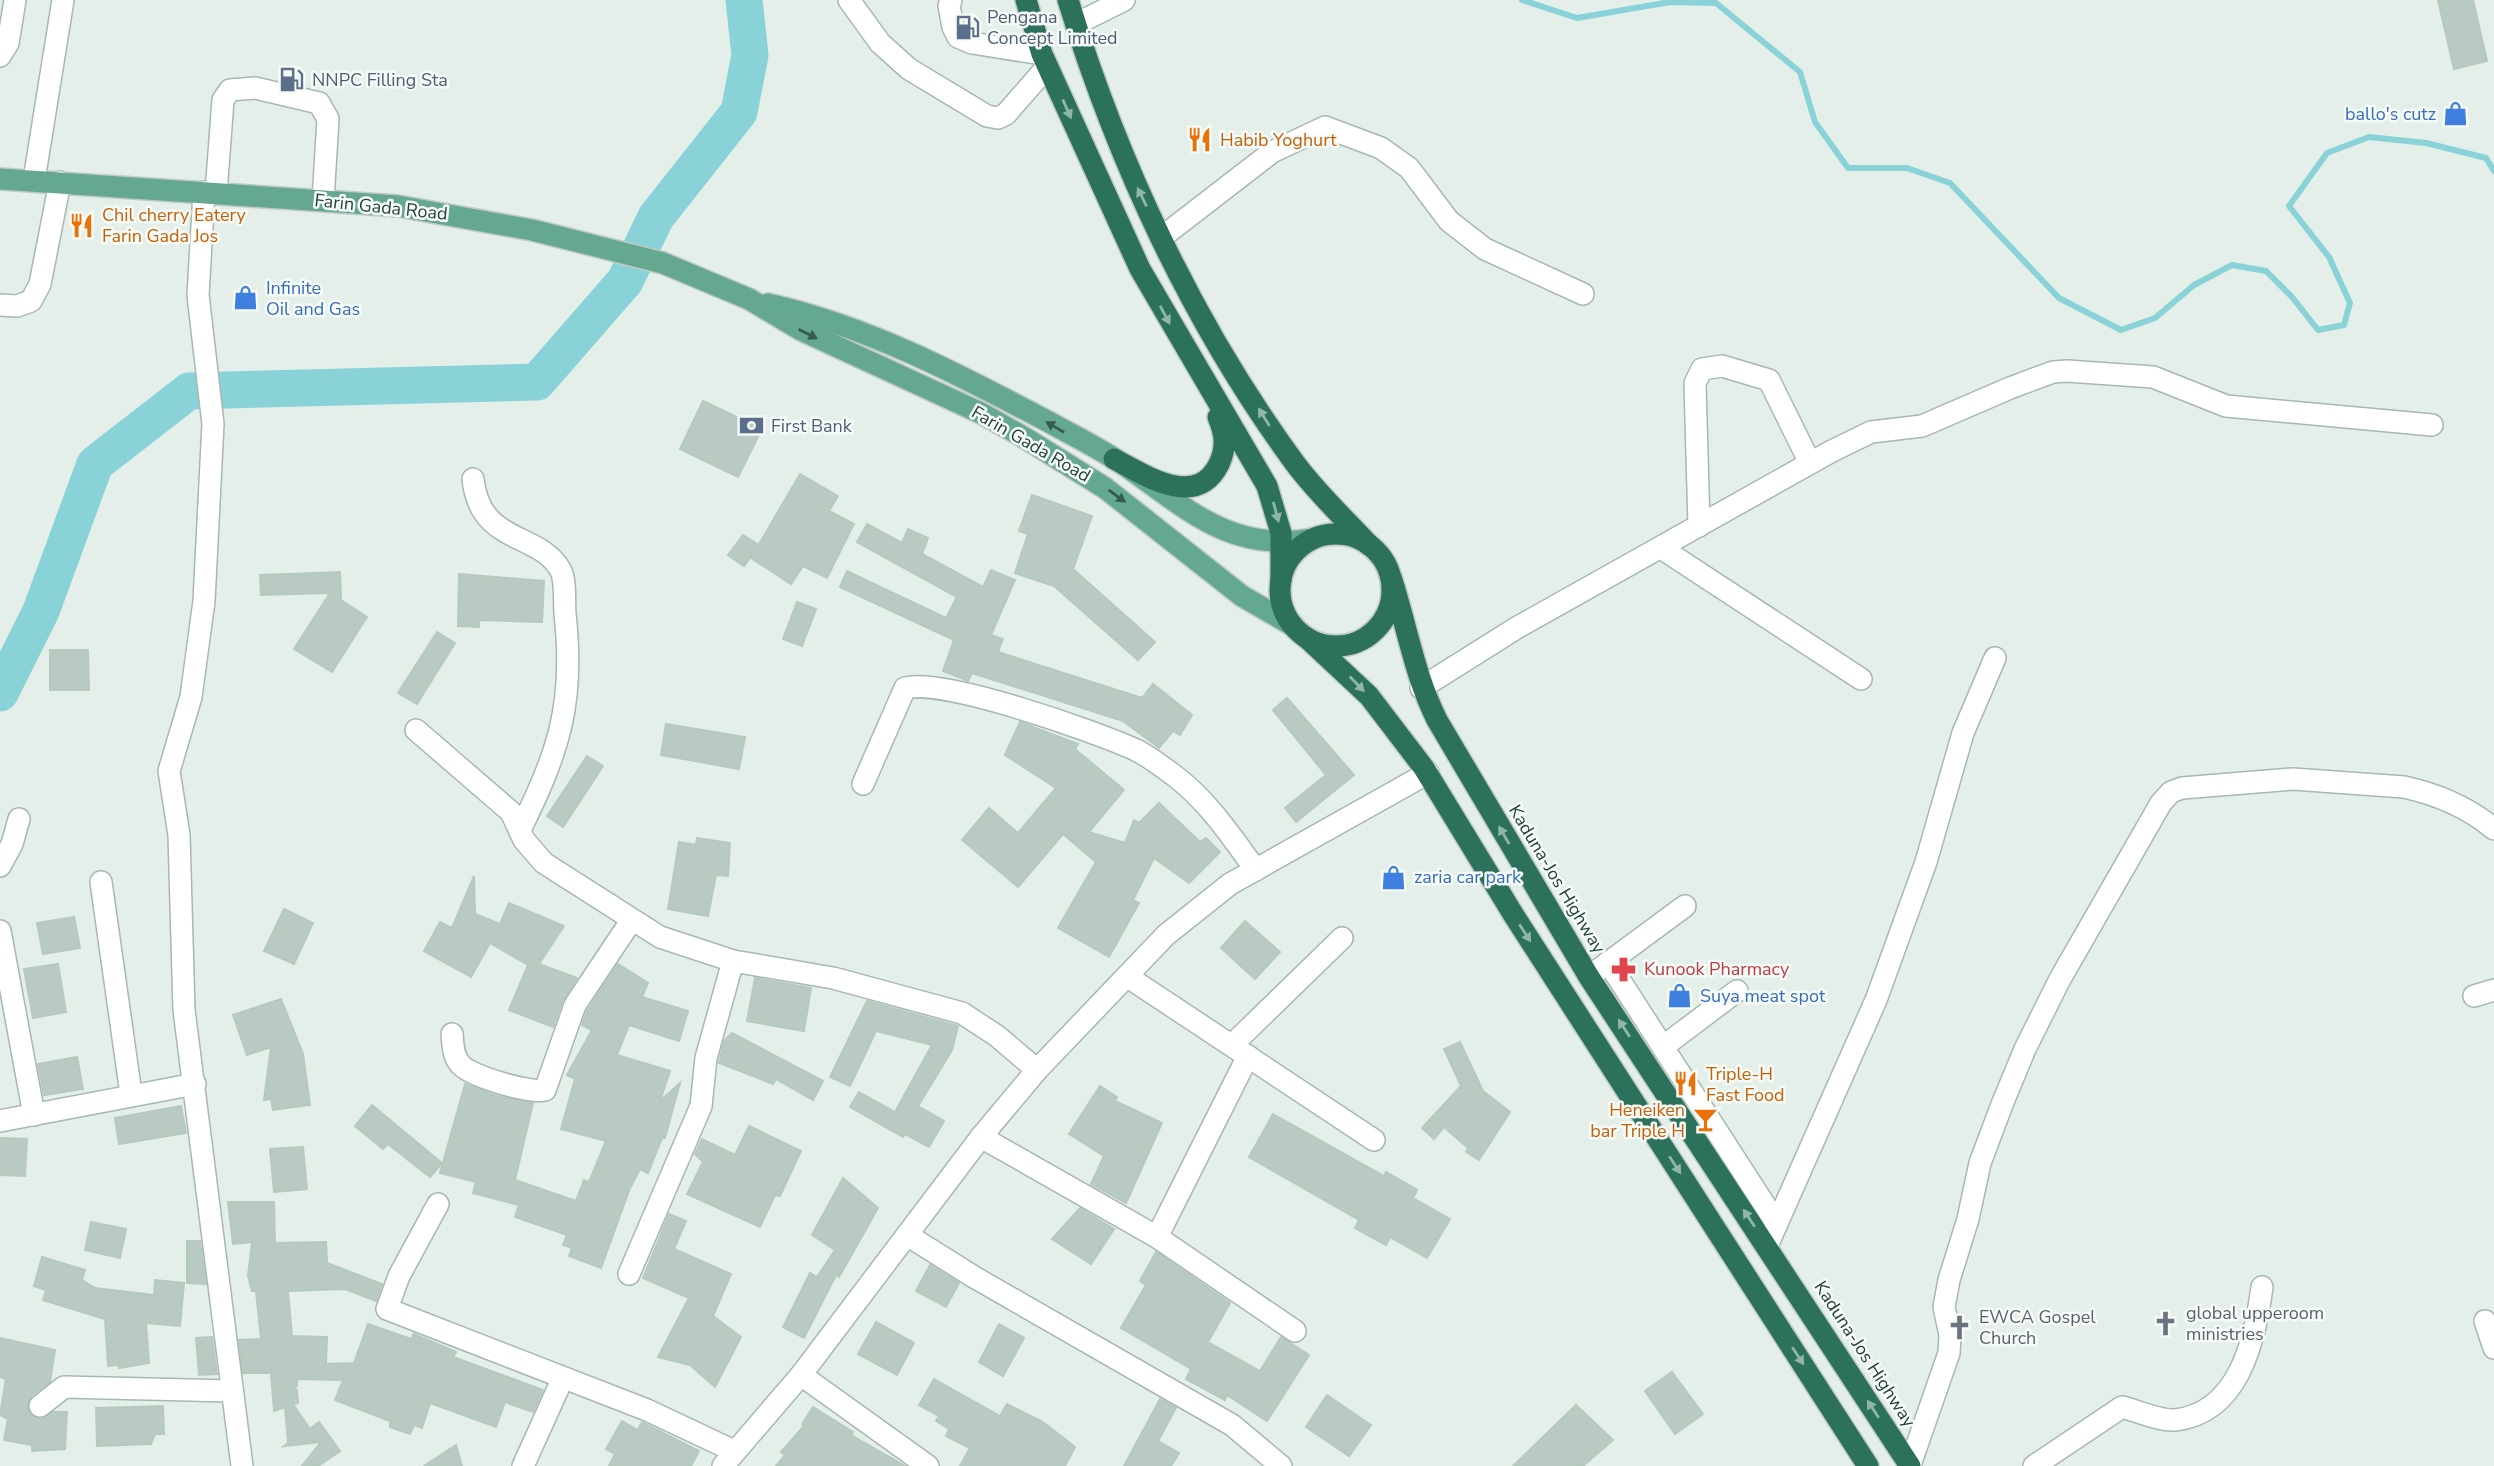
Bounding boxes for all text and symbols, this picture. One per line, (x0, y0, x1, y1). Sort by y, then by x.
place label: Pengana Concept Limited (987, 5, 1118, 50)
fuel station icon: Pengana Concept Limited (953, 13, 981, 41)
fuel station icon: NNPC Filling Sta (278, 66, 306, 94)
place label: NNPC Filling Sta (312, 68, 448, 92)
one-way arrow (1062, 99, 1073, 120)
shop icon: ballo's cutz (2442, 100, 2470, 128)
place label: ballo's cutz (2345, 102, 2436, 126)
restaurant icon: Habib Yoghurt (1186, 126, 1214, 154)
place label: Habib Yoghurt (1220, 128, 1337, 152)
one-way arrow (1137, 187, 1148, 207)
street label: Farin Gada Road (313, 188, 449, 226)
place label: Chil cherry Eatery Farin Gada Jos (102, 203, 247, 248)
restaurant icon: Chil cherry Eatery Farin Gada Jos (68, 211, 96, 239)
place label: Infinite Oil and Gas (266, 276, 360, 321)
shop icon: Infinite Oil and Gas (232, 284, 260, 312)
one-way arrow (1159, 305, 1171, 324)
one-way arrow (798, 328, 818, 339)
street label: Farin Gada Road (967, 400, 1095, 488)
one-way arrow (1257, 408, 1270, 427)
bank icon: First Bank (737, 412, 765, 440)
place label: First Bank (771, 414, 853, 438)
one-way arrow (1046, 420, 1065, 433)
one-way arrow (1108, 489, 1126, 503)
one-way arrow (1271, 502, 1282, 524)
one-way arrow (1348, 675, 1364, 692)
street label: Kaduna-Jos Highway (1503, 800, 1611, 959)
one-way arrow (1498, 825, 1510, 844)
shop icon: zaria car park (1380, 863, 1408, 891)
place label: zaria car park (1414, 865, 1522, 889)
one-way arrow (1518, 923, 1531, 942)
pharmacy icon: Kunook Pharmacy (1610, 955, 1638, 983)
place label: Kunook Pharmacy (1644, 957, 1790, 981)
shop icon: Suya meat spot (1666, 982, 1694, 1010)
place label: Suya meat spot (1700, 984, 1826, 1008)
one-way arrow (1617, 1019, 1630, 1038)
place label: Triple-H Fast Food (1706, 1062, 1785, 1107)
restaurant icon: Triple-H Fast Food (1672, 1070, 1700, 1098)
place label: Heneiken bar Triple H (1590, 1098, 1685, 1143)
bar icon: Heneiken bar Triple H (1691, 1106, 1719, 1134)
one-way arrow (1668, 1155, 1681, 1175)
one-way arrow (1742, 1209, 1756, 1227)
street label: Kaduna-Jos Highway (1809, 1276, 1922, 1432)
place label: global upperoom ministries (2186, 1301, 2324, 1346)
place label: EWCA Gospel Church (1979, 1305, 2096, 1350)
church icon: global upperoom ministries (2152, 1309, 2180, 1337)
church icon: EWCA Gospel Church (1945, 1313, 1973, 1341)
one-way arrow (1791, 1347, 1804, 1366)
one-way arrow (1866, 1400, 1880, 1418)

